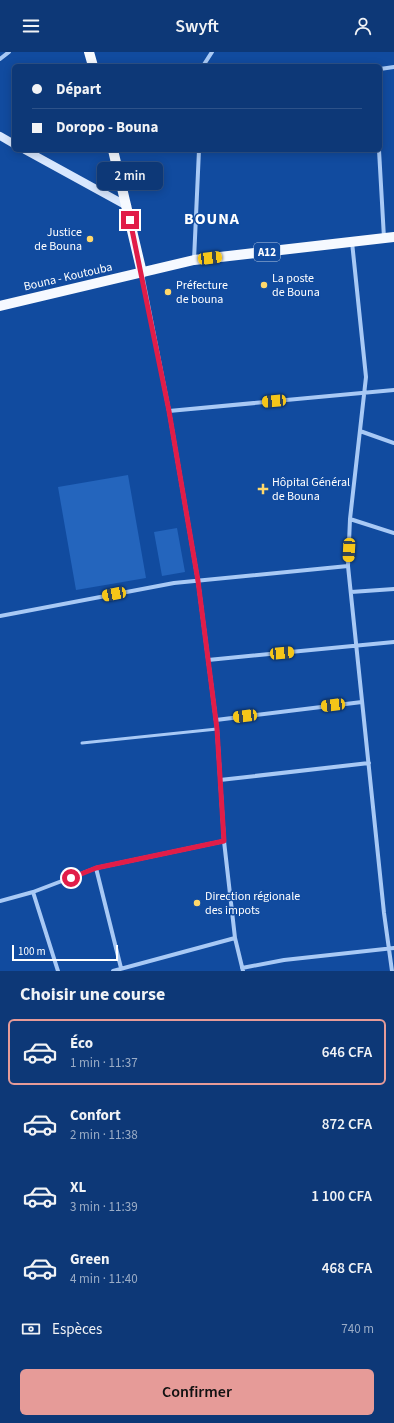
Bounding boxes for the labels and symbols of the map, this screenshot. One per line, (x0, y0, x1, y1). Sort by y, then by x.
callout: 2 min (97, 162, 163, 190)
district label: BOUNA (184, 208, 240, 230)
route end (121, 211, 139, 229)
place label: Justice de Bouna (34, 224, 82, 255)
marker: Justice de Bouna (85, 234, 95, 244)
road number: A12 (254, 243, 280, 261)
car (197, 251, 223, 265)
street label: Bouna - Koutouba (22, 259, 114, 295)
place label: La poste de Bouna (272, 270, 320, 301)
place label: Préfecture de bouna (176, 277, 228, 308)
marker: La poste de Bouna (259, 280, 269, 290)
marker: Préfecture de bouna (163, 287, 173, 297)
car (262, 394, 286, 408)
place label: Hôpital Général de Bouna (272, 474, 350, 505)
marker: Hôpital Général de Bouna (257, 483, 269, 495)
car (342, 538, 356, 562)
car (101, 586, 127, 602)
car (270, 646, 294, 660)
car (320, 698, 346, 712)
car (232, 709, 258, 723)
route start (62, 869, 80, 887)
place label: Direction régionale des impots (205, 888, 300, 919)
marker: Direction régionale des impots (192, 898, 202, 908)
scale bar (12, 943, 118, 962)

